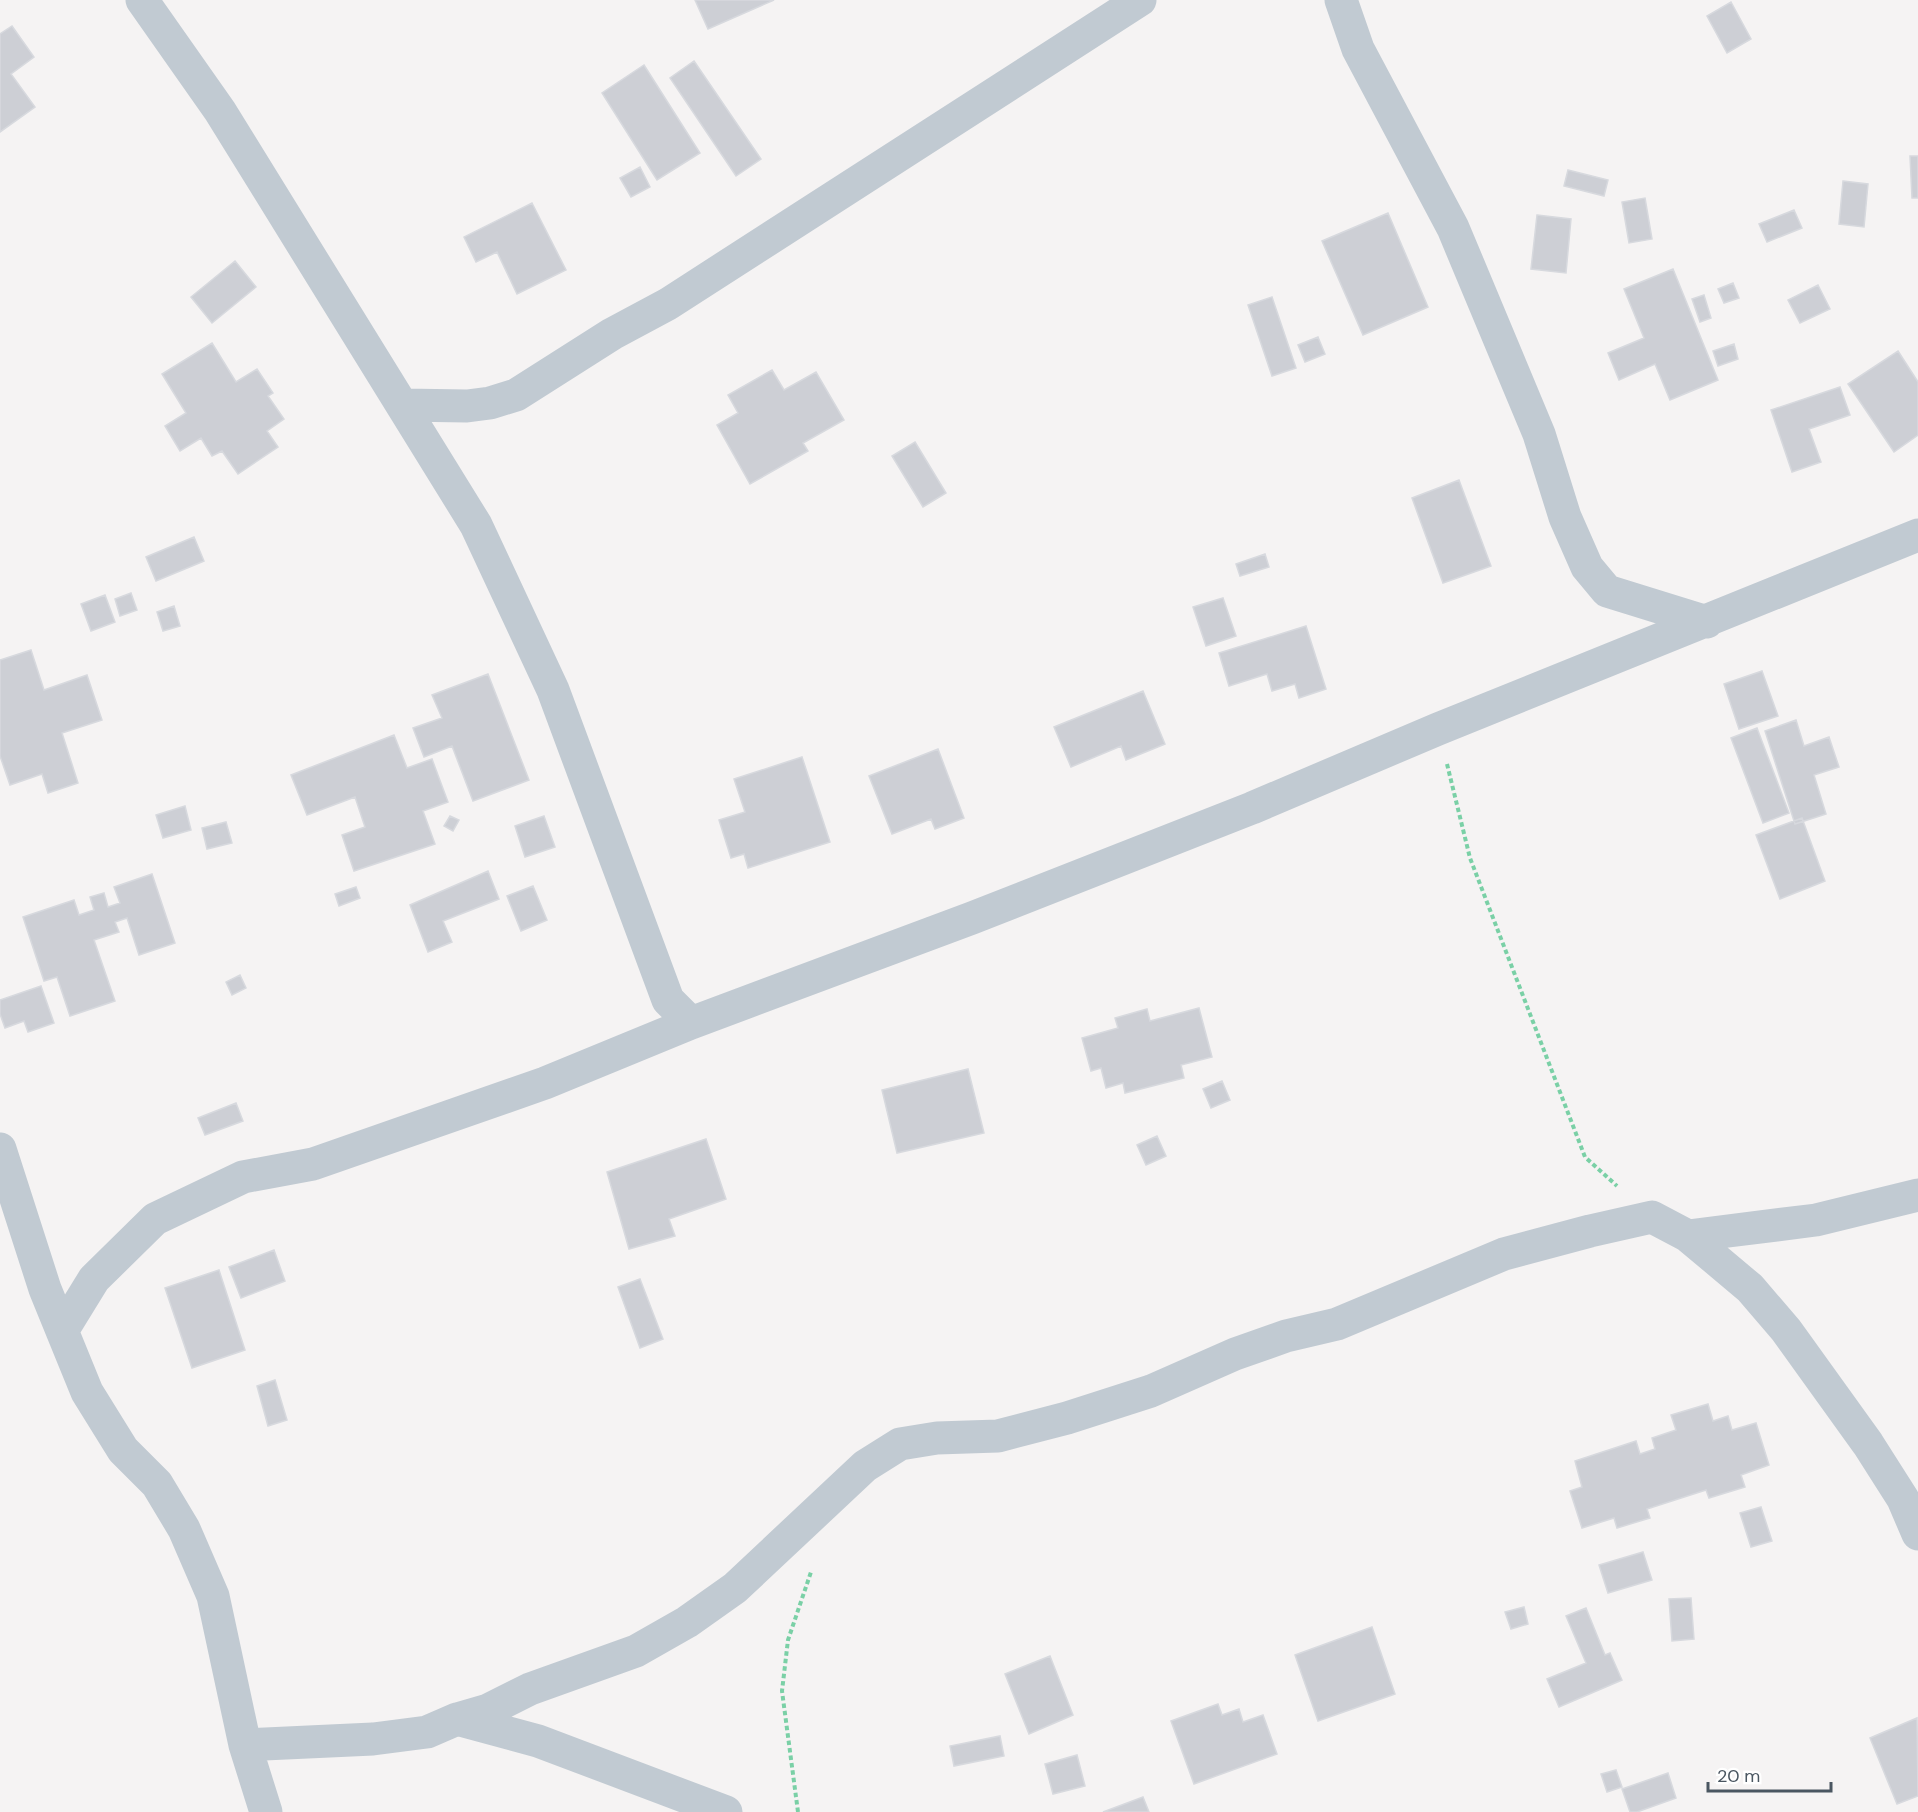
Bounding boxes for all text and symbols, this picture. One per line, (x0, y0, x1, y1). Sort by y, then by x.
scale bar (1708, 1755, 1831, 1793)
text: 20 m (1717, 1764, 1760, 1788)

